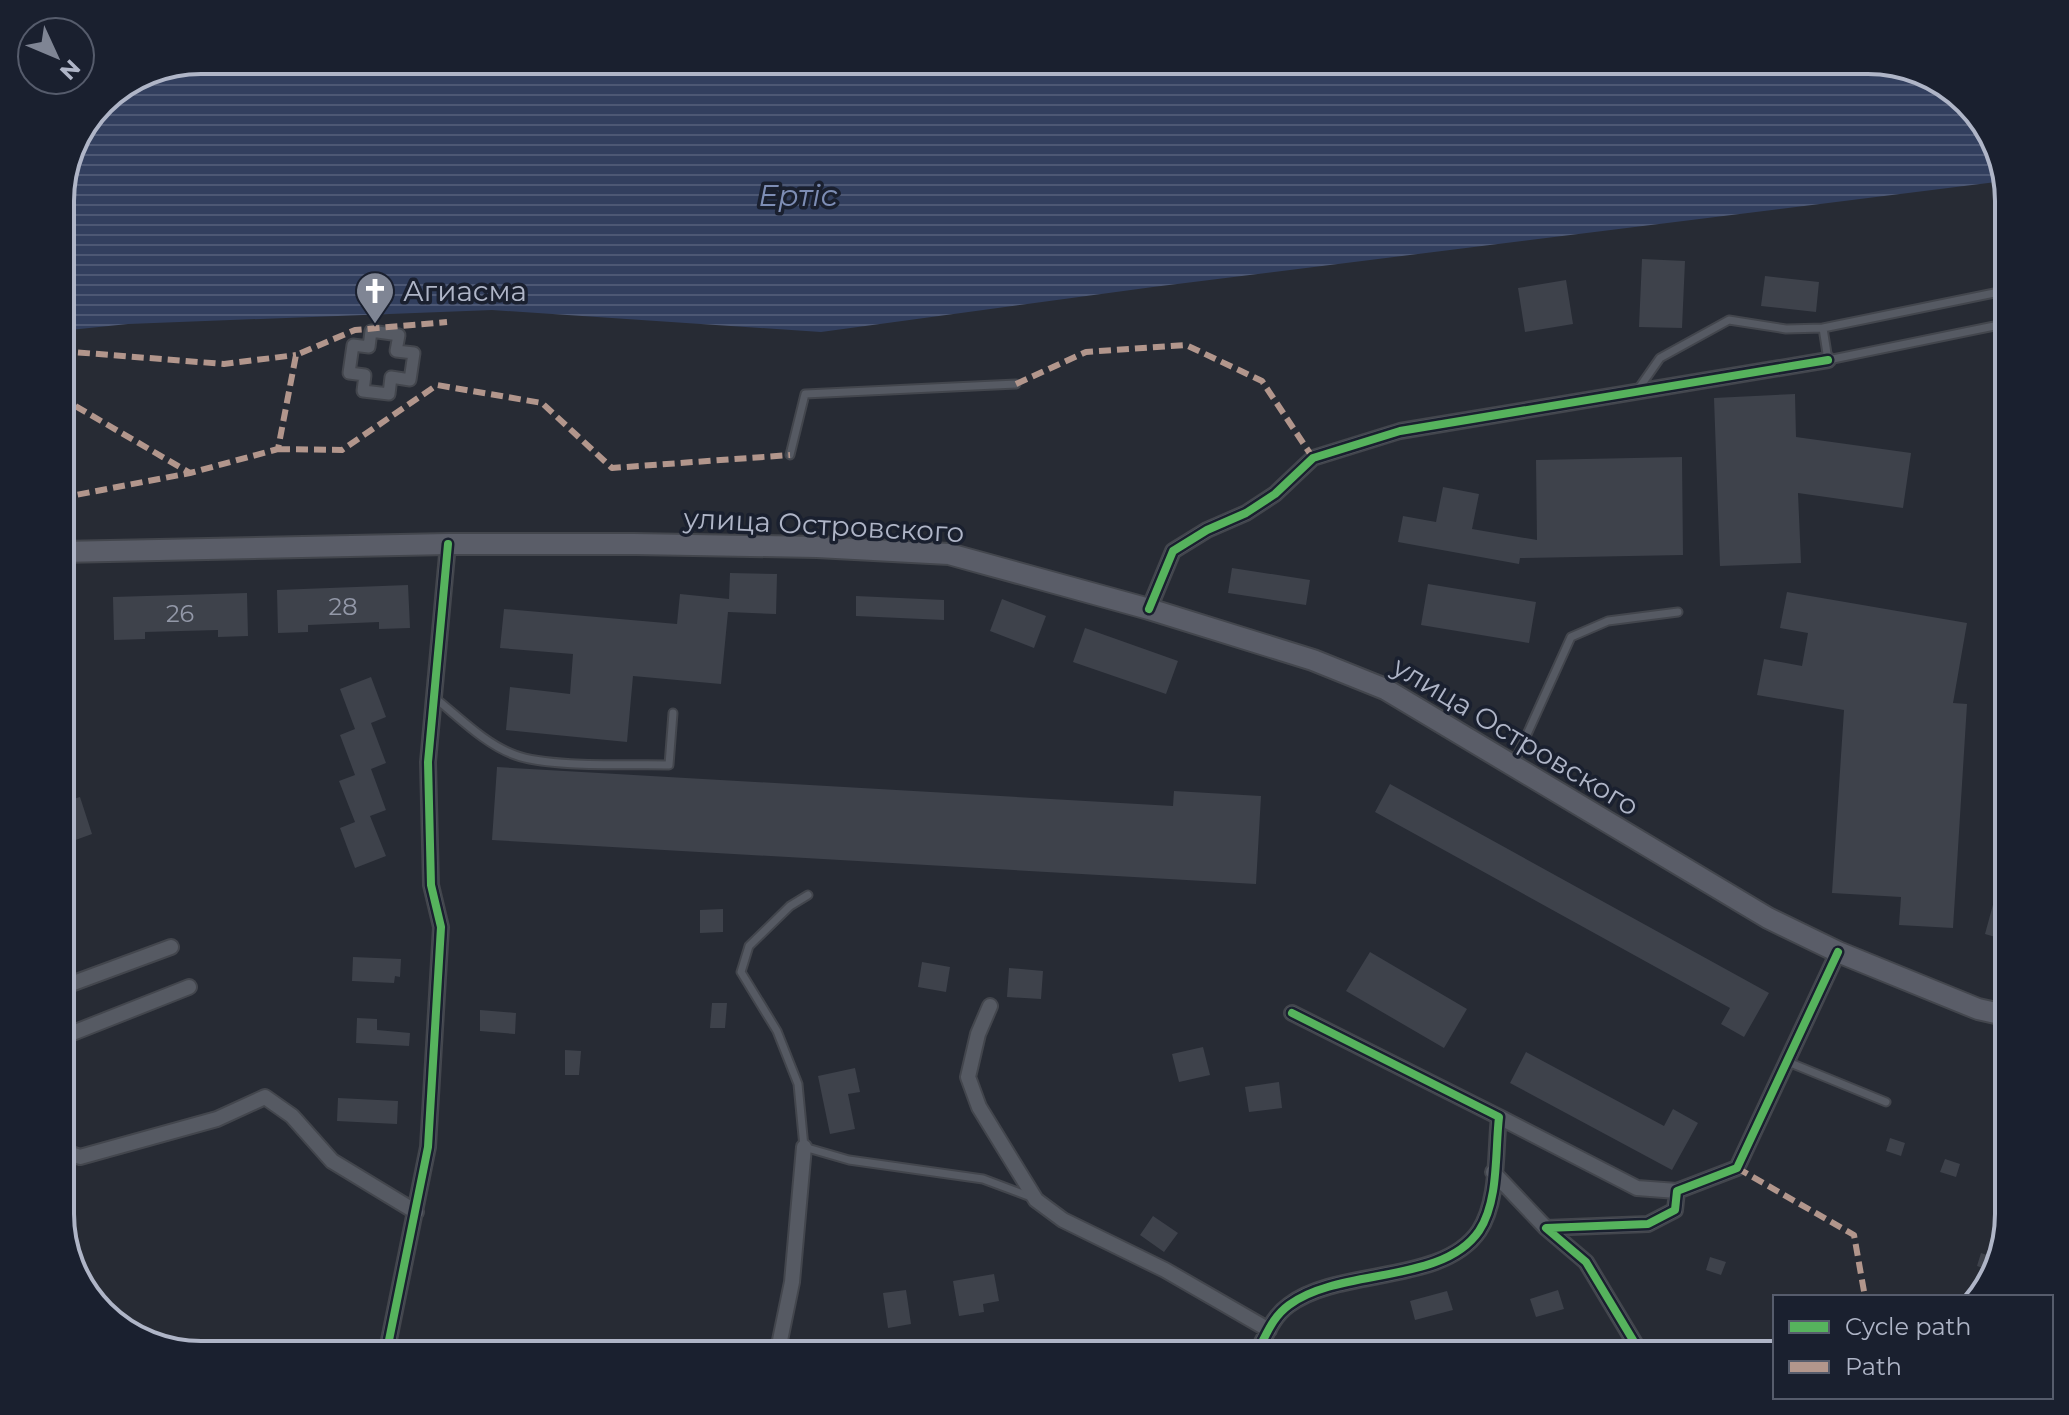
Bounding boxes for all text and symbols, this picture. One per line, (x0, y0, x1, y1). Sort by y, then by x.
north arrow (16, 16, 96, 96)
text: N (54, 54, 86, 85)
water label: Ертіс (758, 177, 838, 214)
church icon: Агиасма (354, 270, 396, 325)
place label: Агиасма (403, 274, 527, 308)
street label: улица Островского (682, 501, 965, 549)
house number: 28 (329, 592, 357, 621)
house number: 26 (166, 599, 194, 628)
street label: улица Островского (1386, 649, 1645, 823)
legend (1773, 1295, 2053, 1399)
text: Cycle path (1845, 1312, 1972, 1341)
text: Path (1845, 1352, 1902, 1381)

